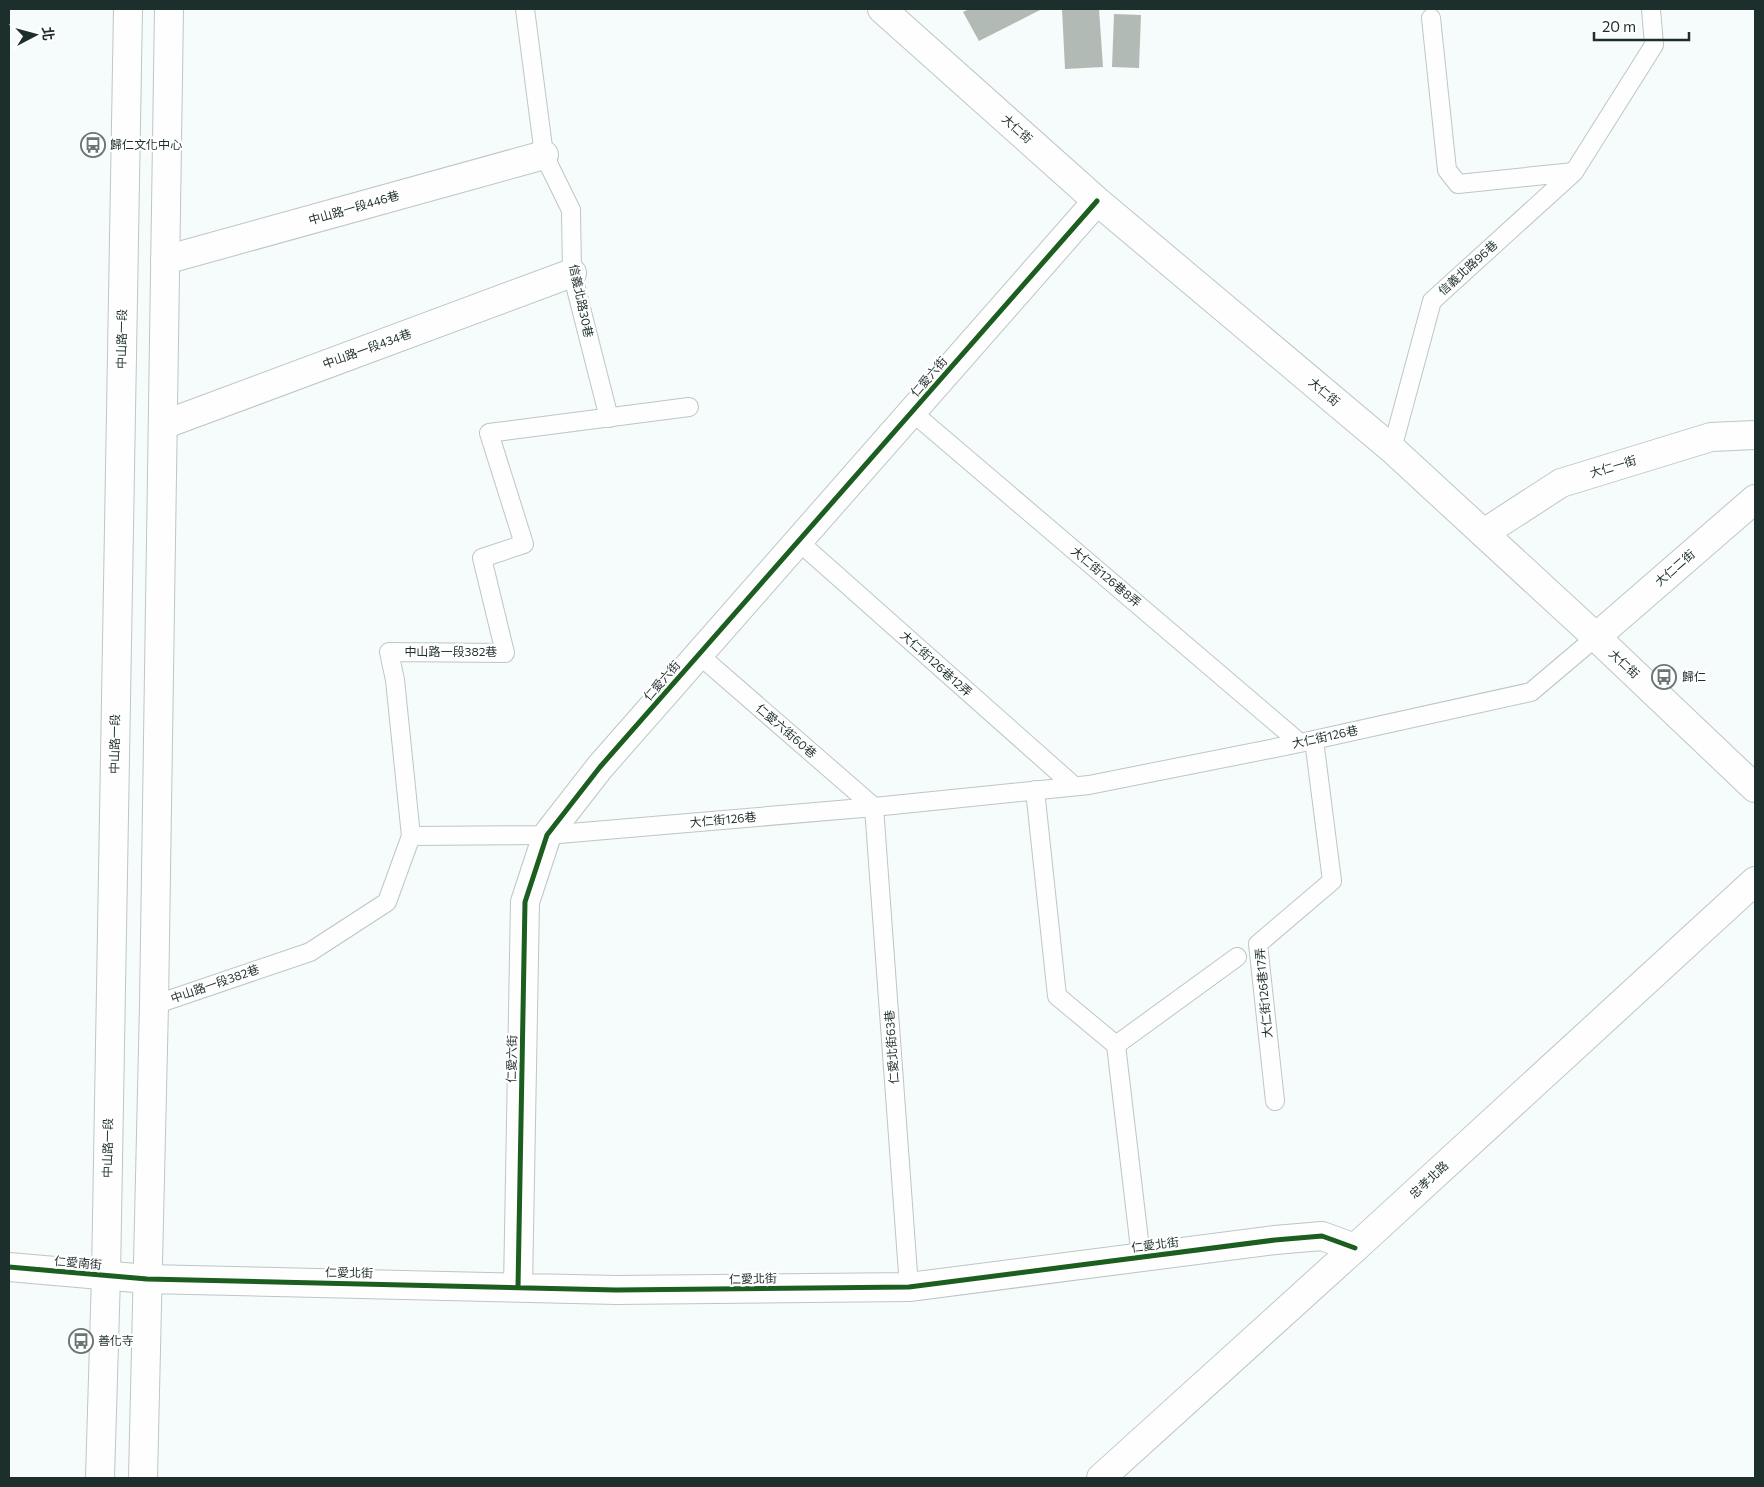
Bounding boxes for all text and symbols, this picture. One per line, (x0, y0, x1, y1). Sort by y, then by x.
north arrow (10, 10, 60, 60)
scale bar (1594, 10, 1689, 42)
text: 20 m (1602, 17, 1636, 35)
text: 北 (39, 26, 58, 41)
street label: 大仁街 (1000, 111, 1036, 146)
bus stop icon: 歸仁文化中心 (80, 132, 106, 158)
place label: 歸仁文化中心 (110, 137, 182, 151)
street label: 中山路一段446巷 (307, 187, 401, 227)
street label: 信義北路96巷 (1435, 237, 1500, 297)
street label: 信義北路30巷 (567, 263, 597, 339)
street label: 中山路一段 (113, 309, 129, 369)
street label: 中山路一段434巷 (320, 326, 413, 371)
street label: 仁愛六街 (907, 354, 949, 399)
street label: 大仁街 (1306, 374, 1343, 408)
street label: 大仁一街 (1588, 452, 1638, 480)
street label: 大仁街126巷8弄 (1069, 543, 1144, 609)
street label: 大仁二街 (1652, 546, 1697, 588)
street label: 大仁街126巷12弄 (898, 628, 975, 699)
street label: 中山路一段382巷 (405, 644, 497, 658)
street label: 大仁街 (1607, 646, 1643, 681)
street label: 仁愛六街 (640, 658, 682, 703)
bus stop icon: 歸仁 (1651, 664, 1677, 690)
place label: 歸仁 (1682, 669, 1706, 683)
street label: 仁愛六街60巷 (754, 700, 820, 760)
street label: 中山路一段 (106, 714, 122, 774)
street label: 大仁街126巷 (1291, 722, 1359, 750)
street label: 大仁街126巷 (689, 809, 757, 829)
street label: 大仁街126巷17弄 (1252, 947, 1274, 1039)
street label: 中山路一段382巷 (169, 961, 261, 1005)
street label: 仁愛北街63巷 (881, 1010, 901, 1085)
street label: 仁愛六街 (504, 1035, 518, 1083)
street label: 中山路一段 (99, 1118, 115, 1178)
street label: 忠孝北路 (1406, 1158, 1451, 1201)
street label: 仁愛北街 (1130, 1234, 1180, 1254)
street label: 仁愛南街 (54, 1253, 103, 1271)
street label: 仁愛北街 (325, 1265, 373, 1279)
street label: 仁愛北街 (729, 1271, 777, 1285)
bus stop icon: 善化寺 (68, 1328, 94, 1354)
place label: 善化寺 (98, 1333, 134, 1347)

